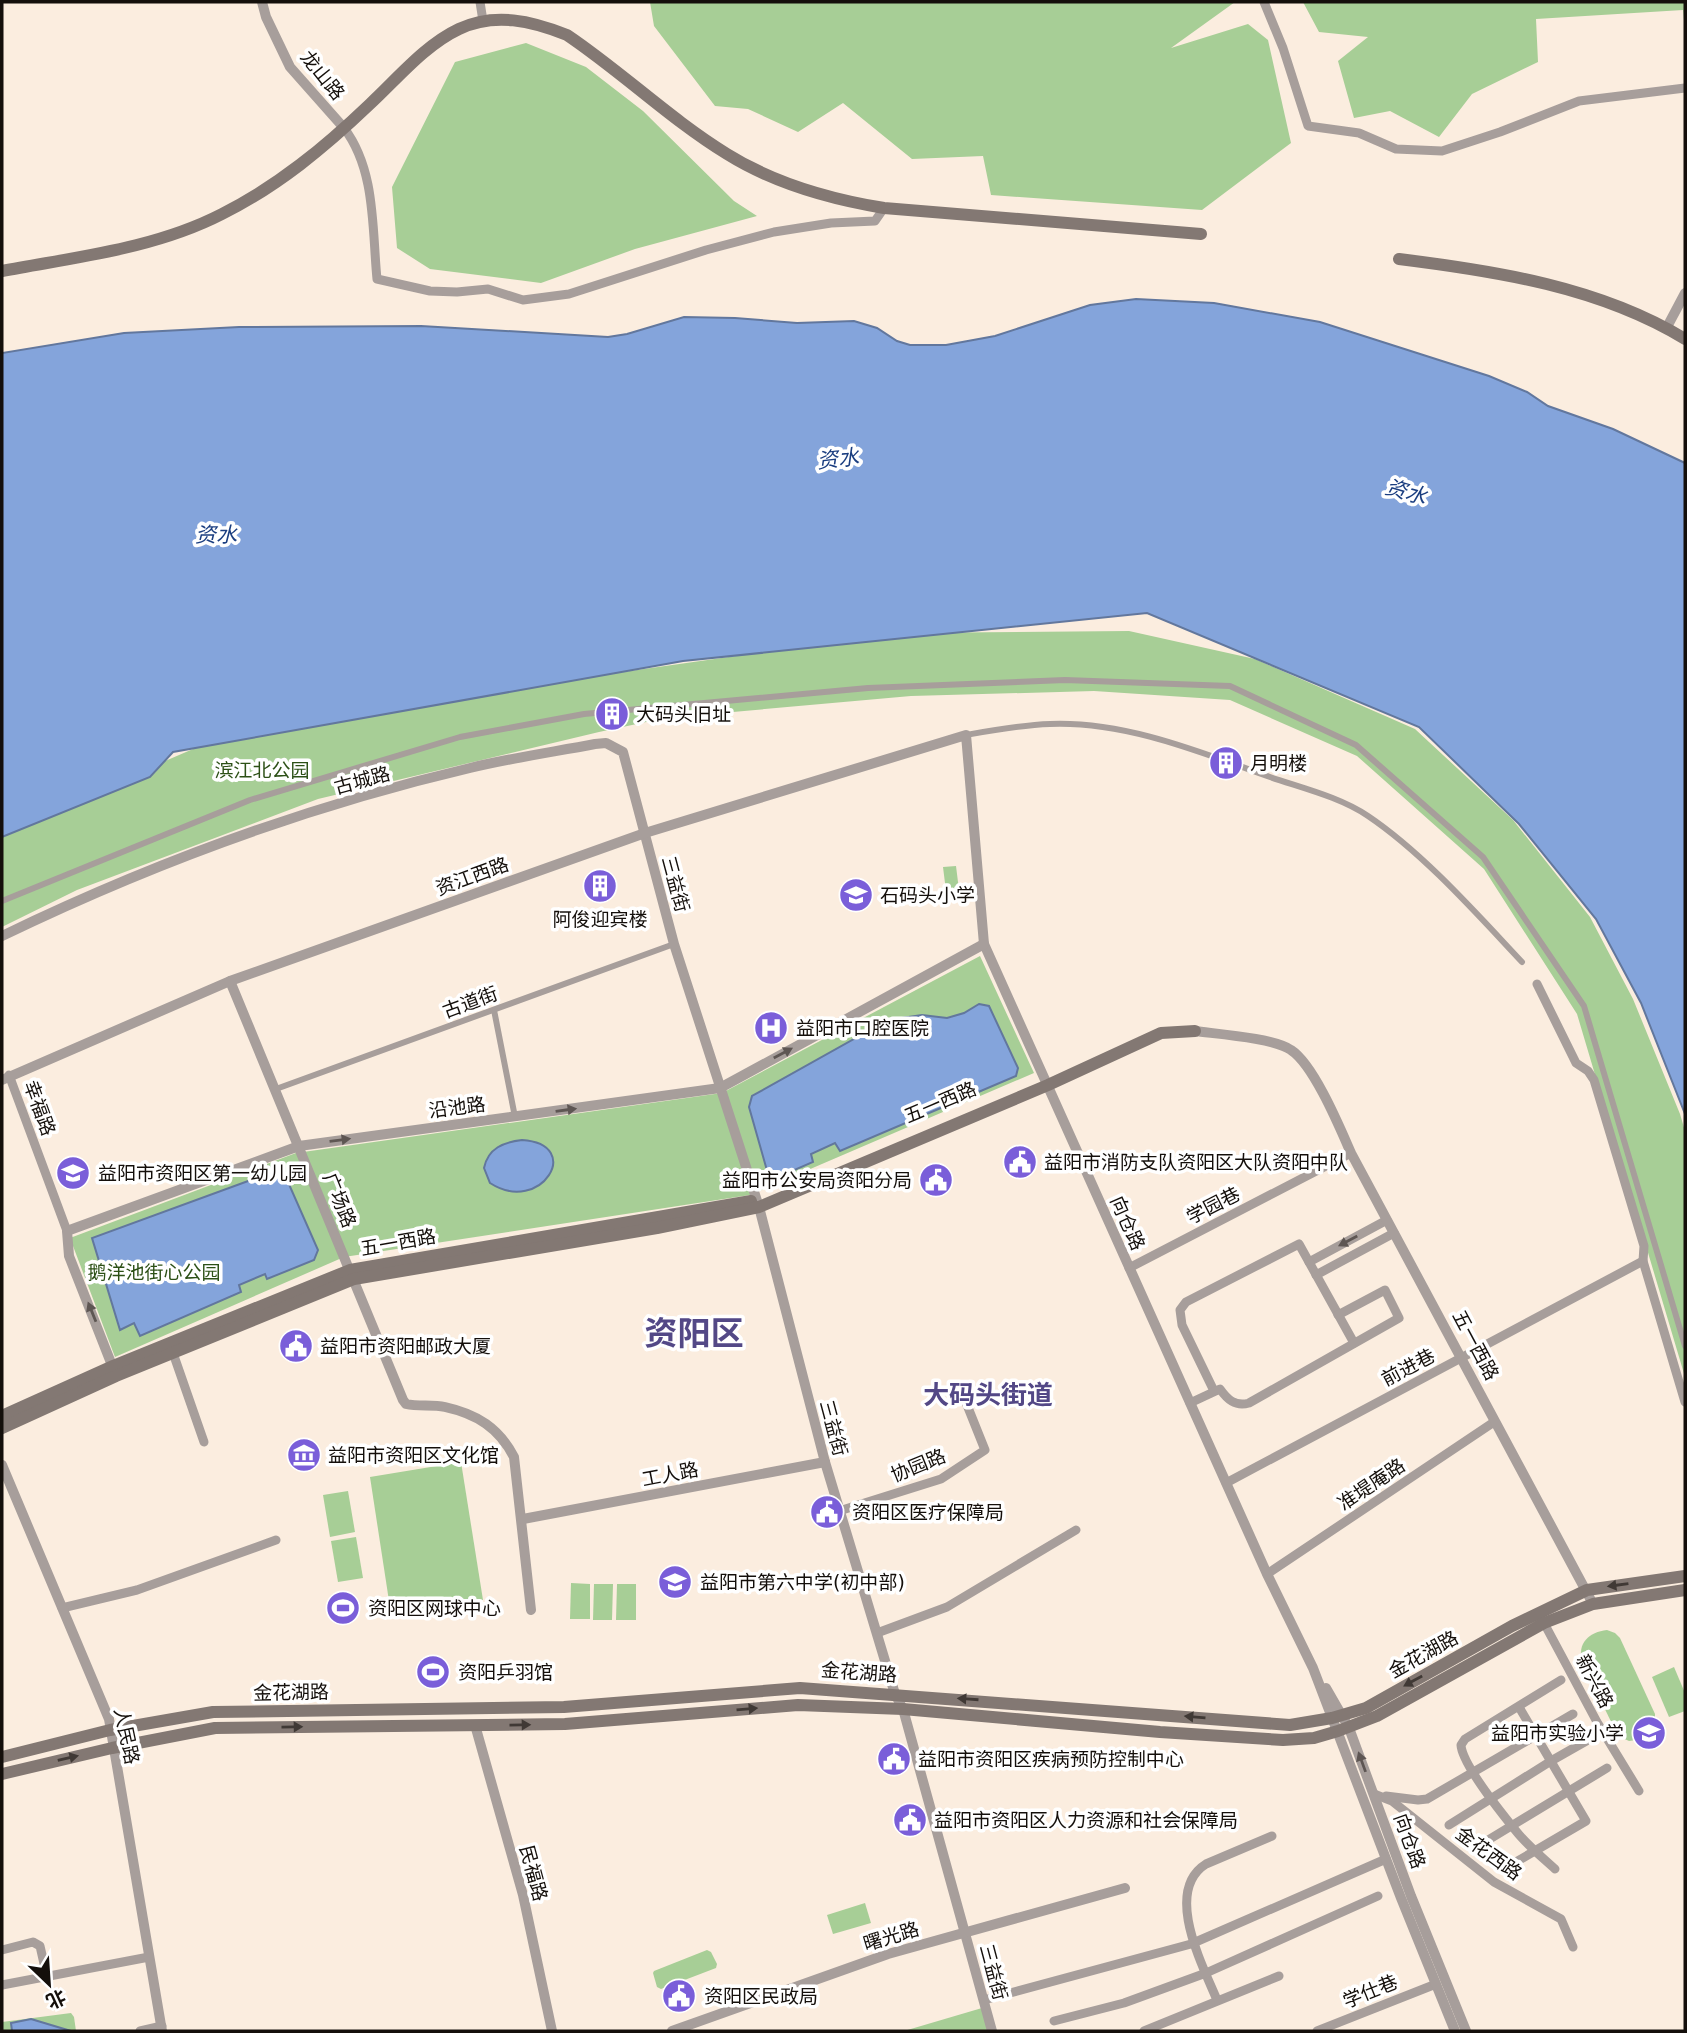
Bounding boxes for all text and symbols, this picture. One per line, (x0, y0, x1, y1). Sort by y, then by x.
street label: 龙山路 (297, 46, 349, 104)
water label: 资水 (816, 445, 861, 473)
water label: 资水 (1383, 475, 1430, 510)
water label: 资水 (195, 523, 238, 547)
building icon: 大码头旧址 (593, 695, 631, 733)
place label: 大码头旧址 (636, 703, 731, 725)
building icon: 月明楼 (1207, 744, 1245, 782)
place label: 月明楼 (1250, 752, 1307, 774)
park label: 滨江北公园 (214, 759, 310, 781)
street label: 古城路 (332, 762, 392, 798)
street label: 资江西路 (433, 853, 511, 899)
street label: 三益街 (658, 854, 694, 914)
building icon: 阿俊迎宾楼 (581, 867, 619, 905)
school or university icon: 石码头小学 (837, 876, 875, 914)
place label: 石码头小学 (880, 884, 975, 906)
place label: 阿俊迎宾楼 (552, 908, 648, 930)
street label: 古道街 (439, 982, 501, 1022)
hospital icon: 益阳市口腔医院 (752, 1009, 790, 1047)
place label: 益阳市口腔医院 (796, 1017, 929, 1039)
one-way arrow (773, 1048, 793, 1059)
street label: 幸福路 (20, 1077, 60, 1139)
street label: 五一西路 (901, 1077, 979, 1127)
street label: 沿池路 (427, 1093, 487, 1121)
one-way arrow (555, 1104, 577, 1115)
one-way arrow (329, 1134, 351, 1145)
public building icon: 益阳市消防支队资阳区大队资阳中队 (1001, 1143, 1039, 1181)
place label: 益阳市消防支队资阳区大队资阳中队 (1044, 1151, 1348, 1173)
school or university icon: 益阳市资阳区第一幼儿园 (54, 1154, 92, 1192)
public building icon: 益阳市公安局资阳分局 (917, 1161, 955, 1199)
place label: 益阳市资阳区第一幼儿园 (98, 1162, 307, 1184)
street label: 广场路 (319, 1169, 361, 1231)
place label: 益阳市公安局资阳分局 (722, 1169, 912, 1191)
street label: 学园巷 (1183, 1182, 1243, 1228)
street label: 向仓路 (1106, 1192, 1150, 1254)
street label: 五一西路 (359, 1225, 437, 1259)
one-way arrow (1338, 1236, 1358, 1247)
park label: 鹅洋池街心公园 (87, 1261, 221, 1283)
one-way arrow (86, 1302, 97, 1323)
street label: 五一西路 (1448, 1306, 1504, 1384)
district label: 资阳区 (645, 1314, 744, 1353)
public building icon: 益阳市资阳邮政大厦 (277, 1327, 315, 1365)
place label: 益阳市资阳邮政大厦 (320, 1335, 491, 1357)
street label: 前进巷 (1378, 1344, 1438, 1390)
district label: 大码头街道 (923, 1380, 1053, 1410)
street label: 三益街 (816, 1398, 852, 1458)
museum icon: 益阳市资阳区文化馆 (285, 1436, 323, 1474)
place label: 益阳市资阳区文化馆 (328, 1444, 499, 1466)
street label: 协园路 (887, 1444, 949, 1486)
street label: 准堤庵路 (1333, 1454, 1409, 1514)
street label: 工人路 (640, 1458, 700, 1490)
public building icon: 资阳区医疗保障局 (808, 1493, 846, 1531)
place label: 资阳区医疗保障局 (852, 1501, 1004, 1523)
school or university icon: 益阳市第六中学(初中部) (656, 1563, 694, 1601)
place label: 益阳市第六中学(初中部) (700, 1571, 905, 1593)
one-way arrow (1607, 1580, 1629, 1591)
sports icon: 资阳区网球中心 (324, 1589, 362, 1627)
place label: 资阳区网球中心 (368, 1597, 501, 1619)
street label: 金花湖路 (1384, 1626, 1462, 1682)
street label: 新兴路 (1572, 1651, 1618, 1711)
sports icon: 资阳乒羽馆 (414, 1653, 452, 1691)
street label: 金花湖路 (820, 1658, 898, 1686)
place label: 资阳乒羽馆 (458, 1661, 553, 1683)
one-way arrow (1404, 1675, 1423, 1687)
street label: 金花湖路 (253, 1680, 329, 1704)
one-way arrow (957, 1693, 979, 1704)
one-way arrow (736, 1703, 758, 1714)
street label: 人民路 (110, 1706, 144, 1766)
one-way arrow (1184, 1711, 1206, 1722)
school or university icon: 益阳市实验小学 (1630, 1714, 1668, 1752)
one-way arrow (509, 1719, 531, 1730)
one-way arrow (282, 1721, 304, 1733)
place label: 益阳市实验小学 (1491, 1722, 1624, 1744)
public building icon: 益阳市资阳区疾病预防控制中心 (875, 1740, 913, 1778)
place label: 益阳市资阳区疾病预防控制中心 (918, 1748, 1184, 1770)
one-way arrow (57, 1752, 79, 1763)
one-way arrow (1356, 1752, 1367, 1773)
public building icon: 益阳市资阳区人力资源和社会保障局 (891, 1801, 929, 1839)
place label: 益阳市资阳区人力资源和社会保障局 (934, 1809, 1238, 1831)
street label: 向仓路 (1390, 1810, 1430, 1872)
street label: 金花西路 (1452, 1822, 1526, 1884)
street label: 民福路 (516, 1843, 552, 1903)
street label: 曙光路 (861, 1917, 921, 1955)
street label: 三益街 (976, 1942, 1012, 2002)
north arrow (14, 1949, 84, 2019)
street label: 学仕巷 (1339, 1970, 1401, 2012)
public building icon: 资阳区民政局 (660, 1977, 698, 2015)
text: 北 (43, 1985, 69, 2013)
place label: 资阳区民政局 (704, 1985, 818, 2007)

